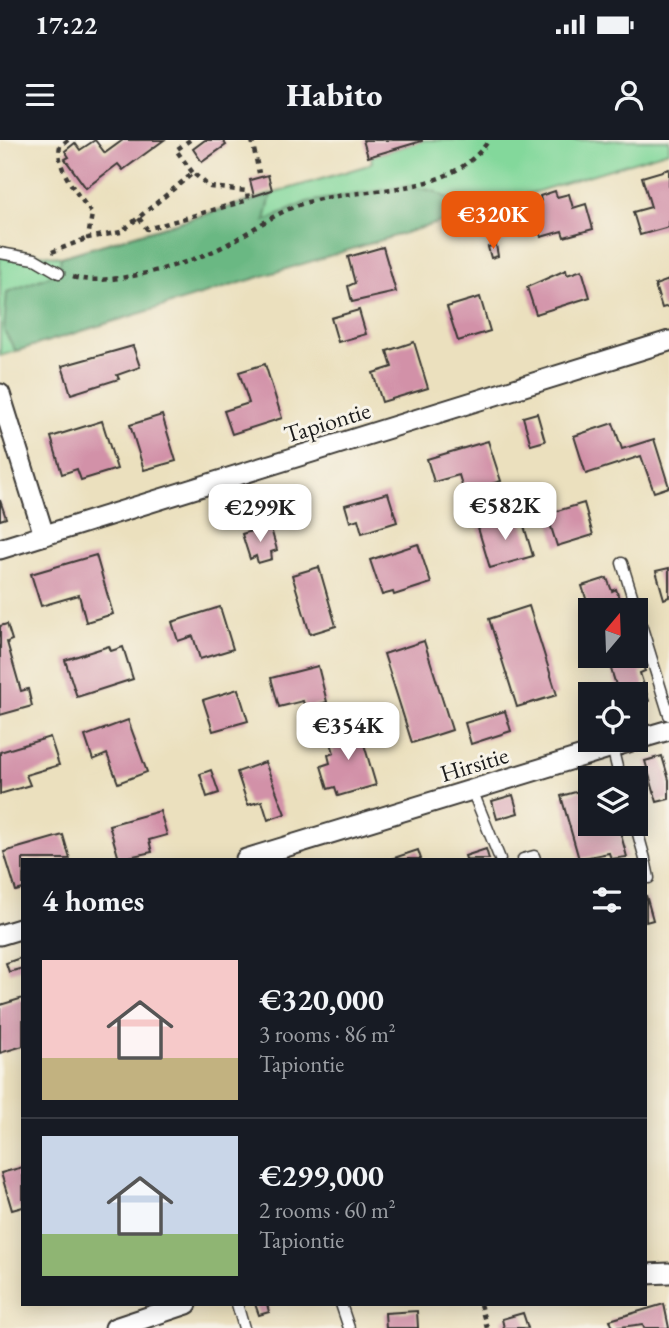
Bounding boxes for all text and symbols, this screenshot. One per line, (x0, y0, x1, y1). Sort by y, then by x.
text: 17:22 (35, 8, 97, 42)
text: Habito (287, 74, 382, 116)
icon: menu (21, 76, 59, 114)
icon: person (610, 76, 648, 114)
pin: €320K (444, 192, 542, 251)
text: €320K (457, 199, 529, 229)
street label: Tapiontie (280, 394, 374, 450)
pin: €582K (456, 482, 554, 542)
pin: €299K (211, 484, 309, 544)
text: €582K (469, 490, 541, 520)
text: €299K (224, 492, 296, 522)
north arrow (578, 598, 648, 668)
map controls (578, 598, 648, 836)
button: locate (578, 682, 648, 752)
pin: €354K (299, 702, 397, 762)
text: €354K (312, 710, 384, 740)
street label: Hirsitie (436, 739, 512, 789)
button: layers (578, 766, 648, 836)
text: 4 homes (42, 881, 144, 920)
icon: filters (588, 881, 626, 919)
text: €320,000 (259, 980, 384, 1019)
icon: home (98, 988, 182, 1072)
text: 3 rooms · 86 m² (259, 1019, 396, 1049)
text: Tapiontie (259, 1049, 344, 1079)
text: €299,000 (259, 1156, 384, 1195)
icon: home (98, 1164, 182, 1248)
text: 2 rooms · 60 m² (259, 1195, 396, 1225)
text: Tapiontie (259, 1225, 344, 1255)

